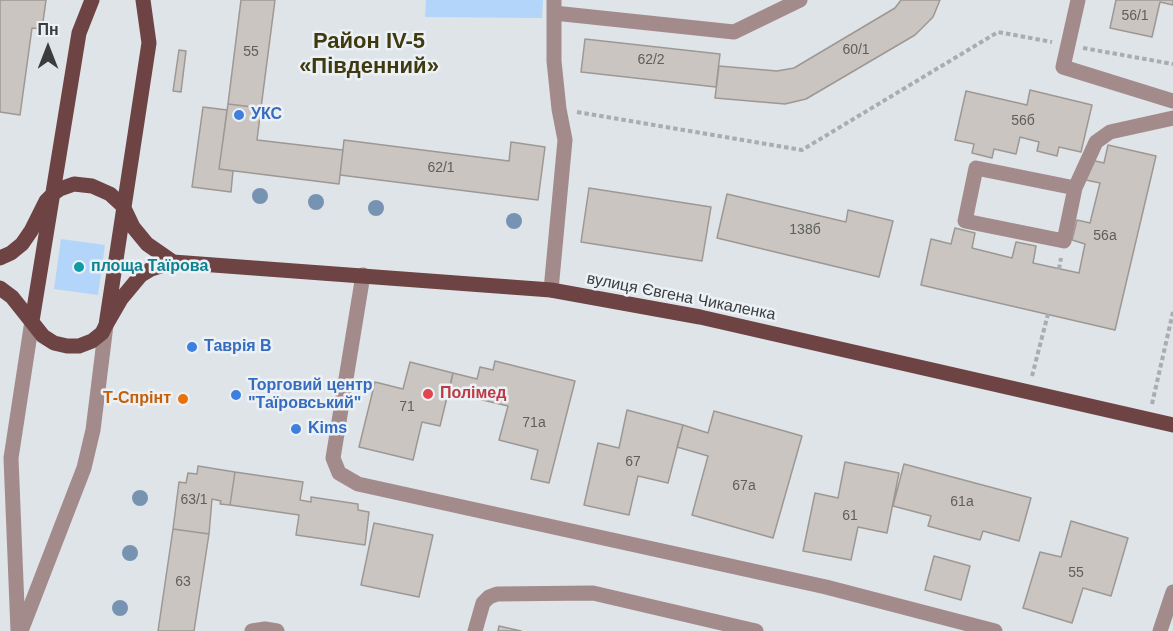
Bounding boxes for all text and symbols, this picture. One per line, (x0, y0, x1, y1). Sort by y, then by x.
house number: 56/1 (1121, 8, 1149, 24)
north arrow (18, 18, 78, 78)
text: Пн (37, 21, 59, 38)
district label: Район IV-5 «Південний» (299, 29, 439, 80)
house number: 60/1 (842, 42, 870, 58)
house number: 55 (243, 44, 259, 60)
house number: 62/2 (637, 52, 665, 68)
place label: УКС (251, 105, 282, 125)
marker: УКС (232, 108, 246, 122)
house number: 56б (1011, 113, 1035, 129)
house number: 62/1 (427, 160, 455, 176)
house number: 138б (789, 222, 821, 238)
house number: 56а (1093, 228, 1117, 244)
place label: площа Таїрова (91, 257, 208, 277)
marker: площа Таїрова (72, 260, 86, 274)
street label: вулиця Євгена Чикаленка (585, 269, 777, 325)
place label: Таврія В (204, 337, 272, 357)
marker: Таврія В (185, 340, 199, 354)
place label: Торговий центр "Таїровський" (248, 376, 372, 414)
place label: Полімед (440, 384, 506, 404)
marker: Полімед (421, 387, 435, 401)
marker: Торговий центр "Таїровський" (229, 388, 243, 402)
place label: Т-Спрінт (103, 389, 171, 409)
marker: Т-Спрінт (176, 392, 190, 406)
house number: 71 (399, 399, 415, 415)
house number: 71а (522, 415, 546, 431)
place label: Kims (308, 419, 347, 439)
marker: Kims (289, 422, 303, 436)
house number: 67 (625, 454, 641, 470)
house number: 67а (732, 478, 756, 494)
house number: 63/1 (180, 492, 208, 508)
house number: 61а (950, 494, 974, 510)
house number: 61 (842, 508, 858, 524)
house number: 55 (1068, 565, 1084, 581)
house number: 63 (175, 574, 191, 590)

